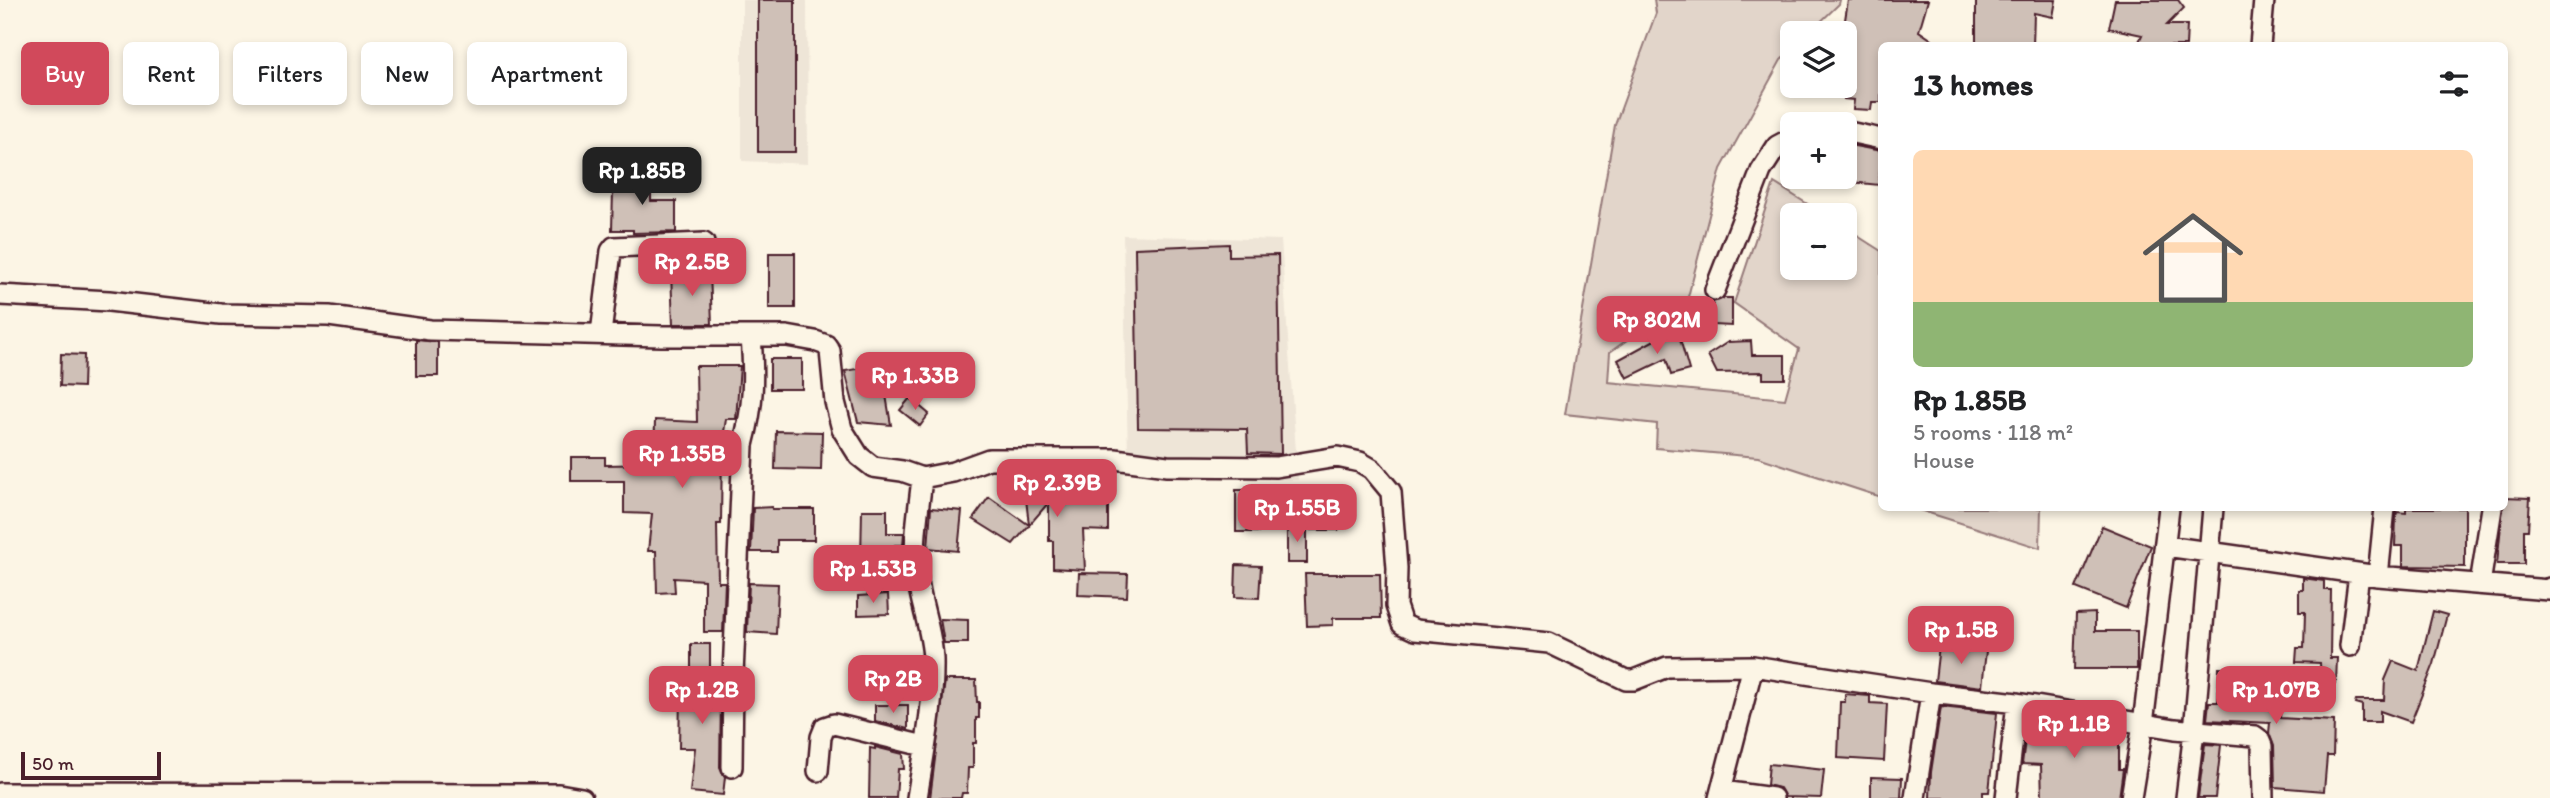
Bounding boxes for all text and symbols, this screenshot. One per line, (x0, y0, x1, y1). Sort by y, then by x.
map controls (1780, 21, 1857, 280)
button: layers (1780, 21, 1857, 98)
chip: Buy (21, 42, 109, 105)
chip: Rent (123, 42, 219, 105)
chip: Filters (233, 42, 347, 105)
chip: New (361, 42, 453, 105)
chip: Apartment (467, 42, 627, 105)
icon: filters (2435, 65, 2473, 103)
text: 13 homes (1913, 66, 2033, 103)
button: + (1780, 112, 1857, 189)
pin: Rp 1.85B (570, 148, 714, 207)
text: Rp 1.85B (598, 156, 686, 184)
icon: home (2130, 195, 2256, 321)
button: − (1780, 203, 1857, 280)
pin: Rp 2.5B (627, 238, 757, 298)
text: Rp 2.5B (654, 247, 730, 275)
pin: Rp 802M (1592, 296, 1722, 356)
text: Rp 802M (1613, 305, 1701, 333)
pin: Rp 1.33B (843, 352, 987, 412)
text: Rp 1.33B (871, 361, 959, 389)
text: Rp 1.85B (1913, 381, 2027, 418)
text: 5 rooms · 118 m² (1913, 418, 2073, 446)
pin: Rp 1.35B (610, 430, 754, 490)
text: Rp 1.35B (638, 439, 726, 467)
text: House (1913, 446, 1975, 474)
pin: Rp 2.39B (985, 460, 1129, 519)
text: Rp 2.39B (1013, 468, 1101, 496)
pin: Rp 1.55B (1225, 484, 1369, 544)
text: Rp 1.55B (1254, 493, 1340, 521)
pin: Rp 1.53B (801, 546, 945, 605)
text: Rp 1.53B (829, 554, 917, 582)
pin: Rp 1.5B (1896, 606, 2026, 666)
text: Rp 1.5B (1924, 615, 1998, 643)
pin: Rp 2B (844, 656, 942, 715)
text: Rp 2B (864, 664, 922, 692)
pin: Rp 1.2B (637, 666, 767, 726)
pin: Rp 1.07B (2204, 666, 2348, 726)
text: Rp 1.2B (665, 675, 739, 703)
text: Rp 1.07B (2232, 675, 2320, 703)
pin: Rp 1.1B (2009, 700, 2139, 760)
text: Rp 1.1B (2038, 709, 2110, 737)
scale bar (21, 749, 161, 781)
text: 50 m (32, 752, 74, 775)

